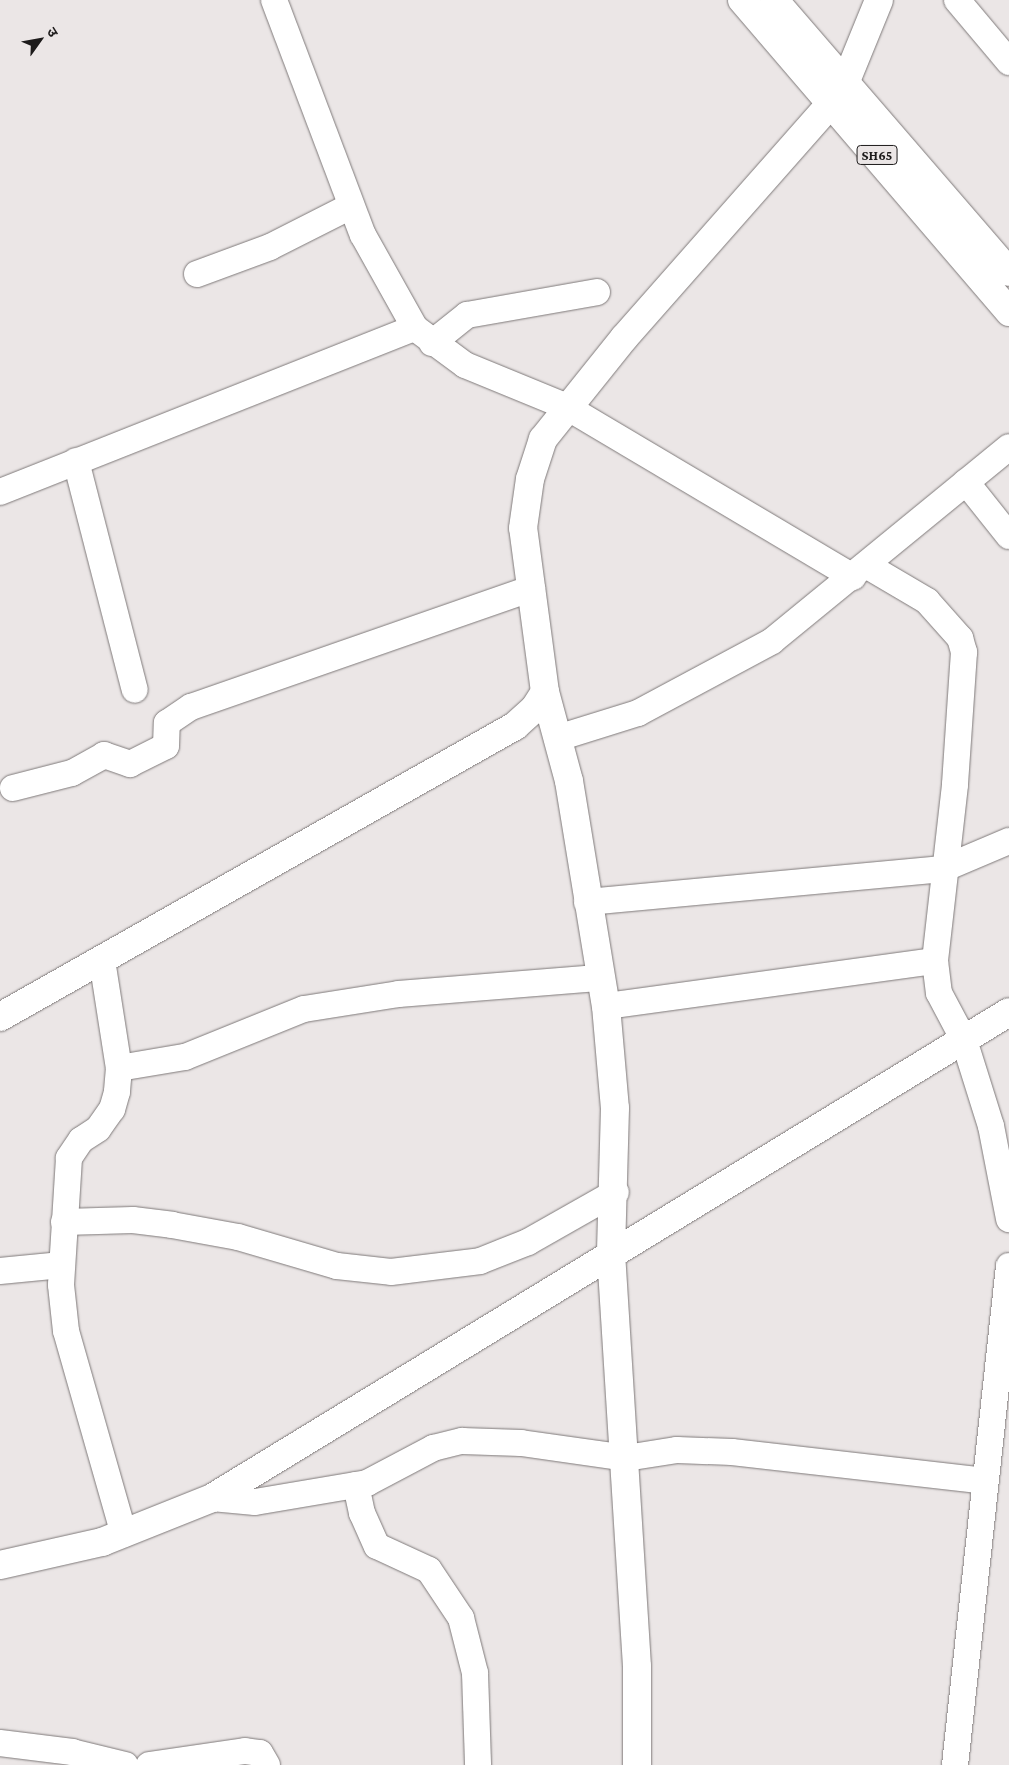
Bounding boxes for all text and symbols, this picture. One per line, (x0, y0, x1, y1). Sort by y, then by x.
north arrow (15, 15, 65, 65)
text: उ (44, 24, 62, 40)
road number: SH65 (856, 144, 898, 166)

